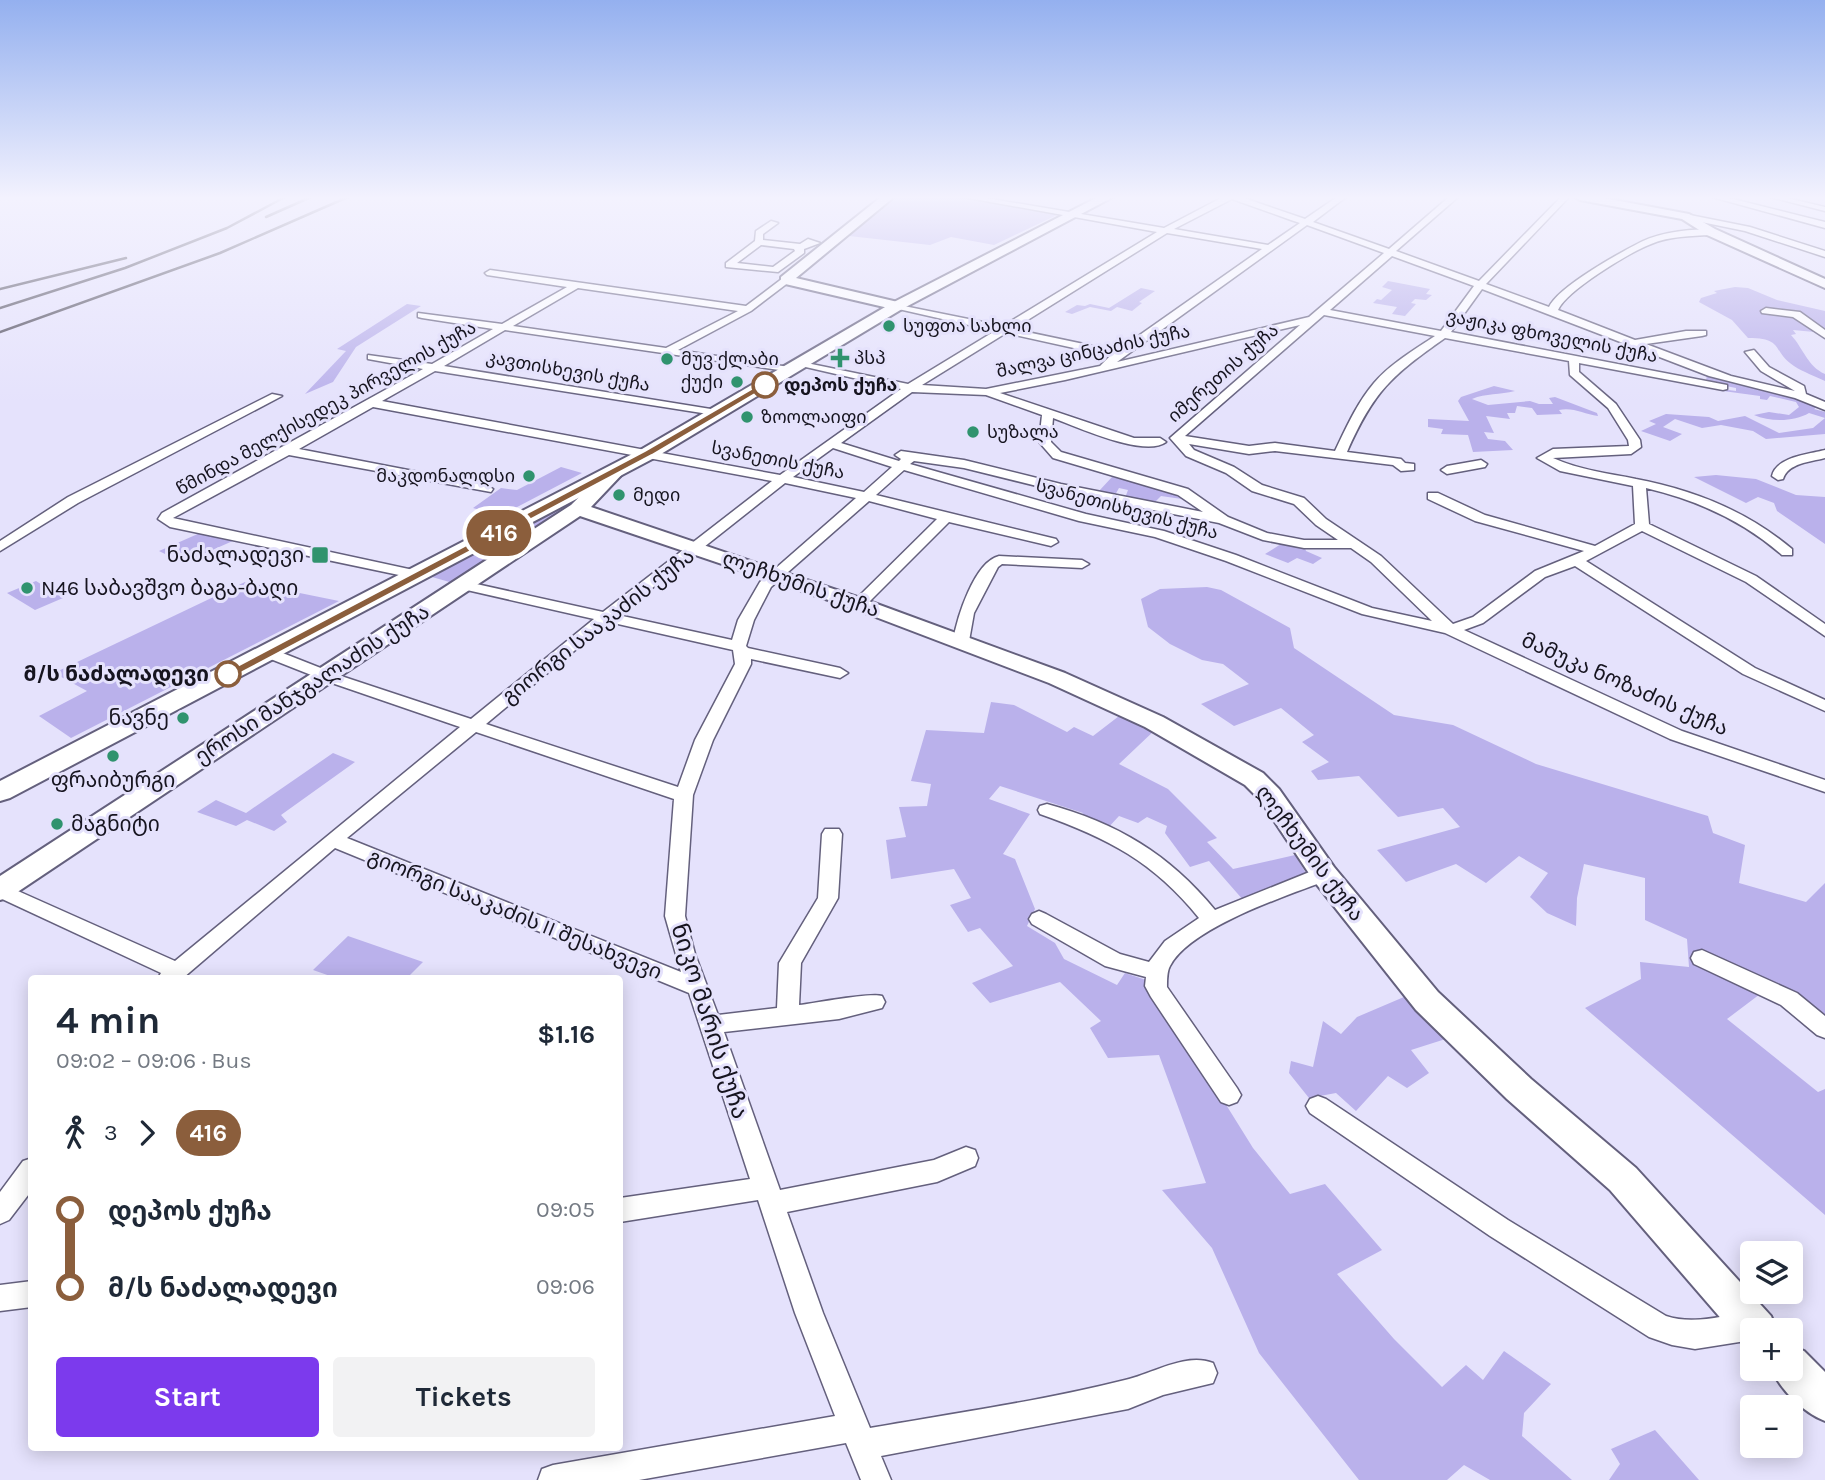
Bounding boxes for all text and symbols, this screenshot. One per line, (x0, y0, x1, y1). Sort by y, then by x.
street label: ვაჟიკა ფხოველის ქუჩა (1445, 305, 1659, 367)
place label: სუფთა სახლი (903, 315, 1031, 337)
street label: წმინდა მელქისედეკ პირველის ქუჩა (172, 316, 480, 500)
marker: სუფთა სახლი (881, 318, 897, 334)
street label: იმერეთის ქუჩა (1163, 319, 1283, 427)
street label: შალვა ცინცაძის ქუჩა (994, 320, 1192, 382)
street label: კავთისხევის ქუჩა (484, 346, 652, 396)
place label: პსპ (854, 347, 886, 369)
place label: მუვ ქლაბი (681, 348, 779, 370)
marker: პსპ (832, 350, 848, 366)
marker: მუვ ქლაბი (659, 351, 675, 367)
place label: ქუქი (681, 371, 723, 393)
marker: დეპოს ქუჩა (752, 372, 778, 398)
marker: ქუქი (729, 374, 745, 390)
place label: დეპოს ქუჩა (784, 374, 897, 396)
place label: ზოოლაიფი (761, 406, 867, 428)
marker: ზოოლაიფი (739, 409, 755, 425)
place label: სუზალა (987, 421, 1059, 443)
marker: სუზალა (965, 424, 981, 440)
street label: სვანეთის ქუჩა (710, 436, 846, 484)
place label: მაკდონალდსი (376, 465, 515, 487)
marker: მაკდონალდსი (521, 468, 537, 484)
street label: სვანეთისხევის ქუჩა (1033, 474, 1221, 544)
place label: მედი (633, 484, 680, 506)
marker: მედი (611, 487, 627, 503)
line badge: 416 (459, 510, 539, 556)
text: 416 (480, 519, 518, 547)
place label: ნაძალადევი (166, 543, 304, 568)
street label: გიორგი სააკაძის ქუჩა (497, 543, 699, 709)
marker: ნაძალადევი (310, 545, 330, 565)
street label: ლეჩხუმის ქუჩა (719, 546, 883, 623)
place label: N46 საბავშვო ბაგა-ბაღი (41, 576, 298, 601)
marker: N46 საბავშვო ბაგა-ბაღი (19, 580, 35, 596)
street label: ეროსი მანჯგალაძის ქუჩა (190, 599, 434, 770)
street label: მამუკა ნოზაძის ქუჩა (1518, 628, 1732, 740)
marker: მ/ს ნაძალადევი (215, 661, 241, 687)
place label: მ/ს ნაძალადევი (24, 662, 209, 687)
place label: ნავნე (109, 706, 169, 730)
marker: ნავნე (175, 710, 191, 726)
marker: ფრაიბურგი (105, 748, 121, 764)
place label: ფრაიბურგი (51, 768, 175, 792)
street label: ლეჩხუმის ქუჩა (1250, 780, 1369, 926)
place label: მაგნიტი (71, 812, 160, 836)
marker: მაგნიტი (49, 816, 65, 832)
street label: გიორგი სააკაძის II შესახვევი (365, 844, 665, 984)
street label: ნიკო მარის ქუჩა (665, 920, 755, 1122)
text: 4 min (56, 998, 160, 1043)
text: $1.16 (537, 1019, 595, 1050)
text: 09:02 – 09:06 · Bus (56, 1047, 252, 1074)
icon: walk (56, 1114, 94, 1152)
icon: forward (128, 1114, 166, 1152)
text: 3 (104, 1119, 118, 1146)
text: 416 (190, 1119, 227, 1147)
text: დეპოს ქუჩა (108, 1196, 272, 1227)
text: 09:05 (536, 1196, 595, 1223)
map controls (1740, 1241, 1803, 1458)
button: layers (1740, 1241, 1803, 1304)
text: მ/ს ნაძალადევი (108, 1273, 338, 1304)
text: 09:06 (536, 1273, 595, 1300)
button: + (1740, 1318, 1803, 1381)
button: Start (56, 1357, 319, 1437)
button: Tickets (333, 1357, 595, 1437)
button: − (1740, 1395, 1803, 1458)

